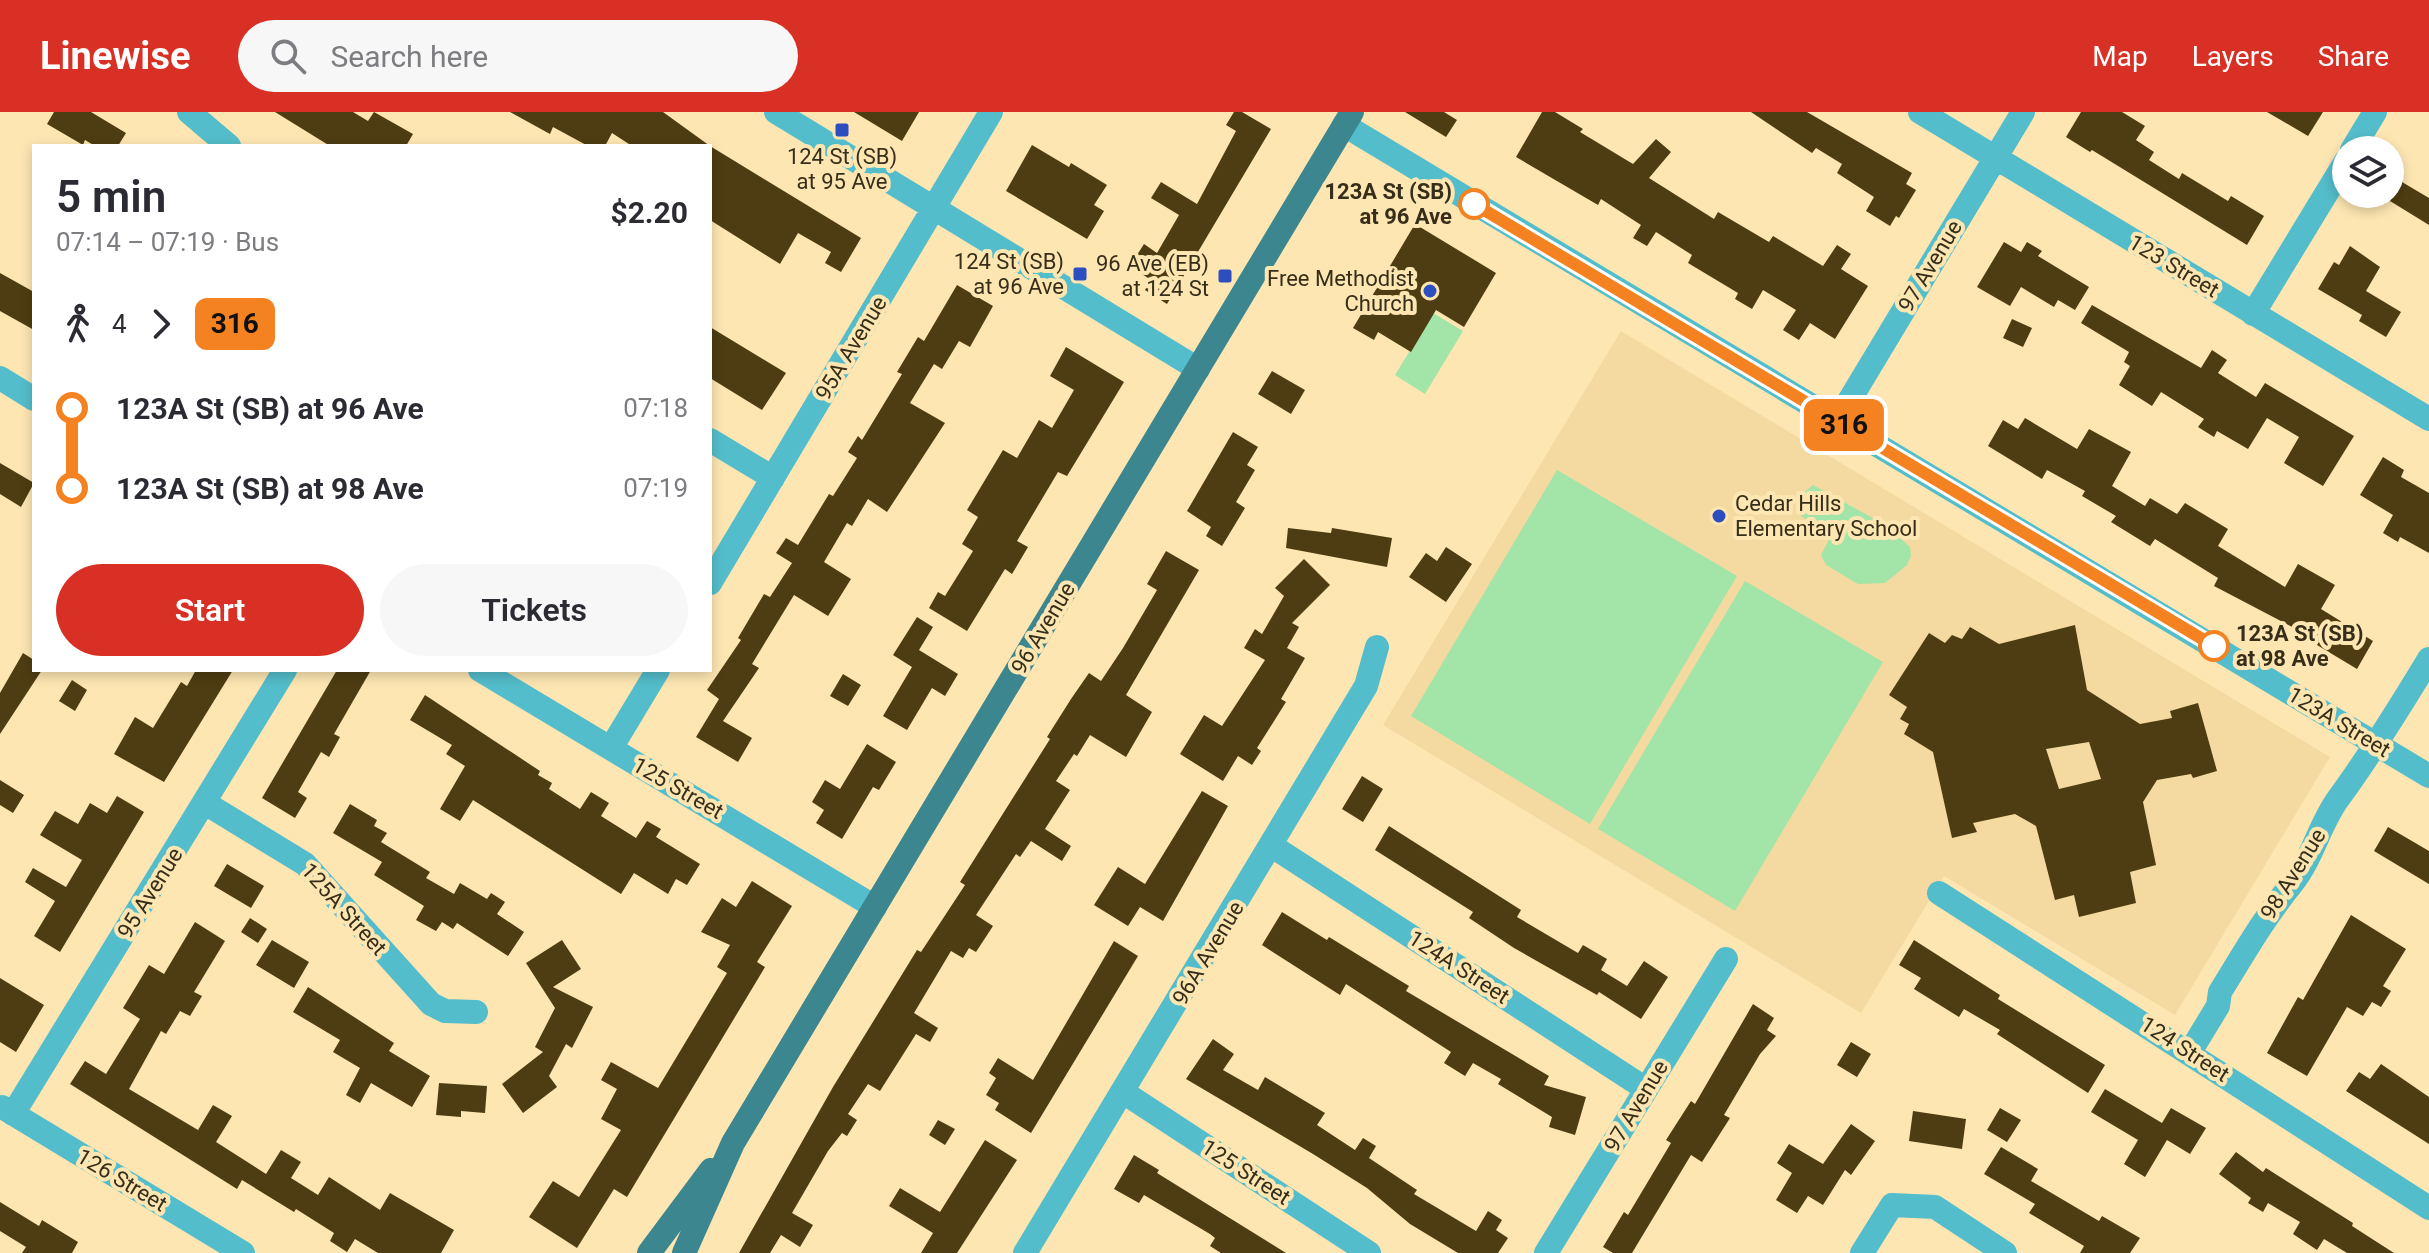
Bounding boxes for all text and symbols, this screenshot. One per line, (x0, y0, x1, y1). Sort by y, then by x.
search box (238, 20, 798, 92)
text: Linewise (40, 34, 190, 78)
icon: search (266, 34, 310, 78)
text: Search here (330, 39, 488, 74)
text: Map (2092, 40, 2148, 73)
text: Layers (2192, 40, 2274, 73)
text: Share (2318, 40, 2389, 73)
marker: 124 St (SB) at 95 Ave (833, 121, 851, 139)
map controls (2332, 136, 2404, 208)
button: layers (2332, 136, 2404, 208)
place label: 124 St (SB) at 95 Ave (787, 144, 897, 194)
text: 5 min (56, 171, 166, 223)
place label: 123A St (SB) at 96 Ave (1324, 179, 1452, 229)
marker: 123A St (SB) at 96 Ave (1459, 189, 1489, 219)
text: $2.20 (610, 195, 688, 230)
street label: 97 Avenue (1893, 216, 1967, 316)
text: 07:14 – 07:19 · Bus (56, 227, 279, 257)
street label: 123 Street (2124, 229, 2224, 303)
place label: 124 St (SB) at 96 Ave (954, 249, 1064, 299)
place label: 96 Ave (EB) at 124 St (1096, 251, 1209, 301)
marker: 124 St (SB) at 96 Ave (1071, 265, 1089, 283)
place label: Free Methodist Church (1267, 266, 1414, 316)
marker: 96 Ave (EB) at 124 St (1216, 267, 1234, 285)
marker: Free Methodist Church (1421, 282, 1439, 300)
street label: 95A Avenue (810, 292, 892, 404)
icon: walk (56, 302, 100, 346)
icon: forward (139, 302, 183, 346)
text: 316 (211, 307, 259, 340)
text: 4 (112, 309, 127, 339)
text: 123A St (SB) at 96 Ave (116, 391, 424, 426)
text: 07:18 (623, 393, 688, 423)
line badge: 316 (1798, 399, 1890, 451)
text: 316 (1820, 408, 1868, 441)
text: 123A St (SB) at 98 Ave (116, 471, 424, 506)
text: 07:19 (623, 473, 688, 503)
place label: Cedar Hills Elementary School (1735, 491, 1917, 541)
marker: Cedar Hills Elementary School (1710, 507, 1728, 525)
button: Start (56, 564, 364, 656)
button: Tickets (380, 564, 688, 656)
street label: 96 Avenue (1006, 578, 1080, 678)
place label: 123A St (SB) at 98 Ave (2236, 621, 2364, 671)
marker: 123A St (SB) at 98 Ave (2199, 631, 2229, 661)
street label: 123A Street (2283, 682, 2395, 762)
street label: 125 Street (628, 752, 728, 824)
street label: 98 Avenue (2255, 824, 2331, 924)
street label: 95 Avenue (112, 843, 188, 943)
street label: 125A Street (296, 858, 392, 960)
street label: 96A Avenue (1167, 897, 1249, 1009)
street label: 124A Street (1404, 925, 1514, 1009)
street label: 124 Street (2136, 1011, 2234, 1087)
street label: 97 Avenue (1599, 1056, 1673, 1156)
street label: 125 Street (1197, 1134, 1295, 1210)
street label: 126 Street (72, 1143, 172, 1217)

